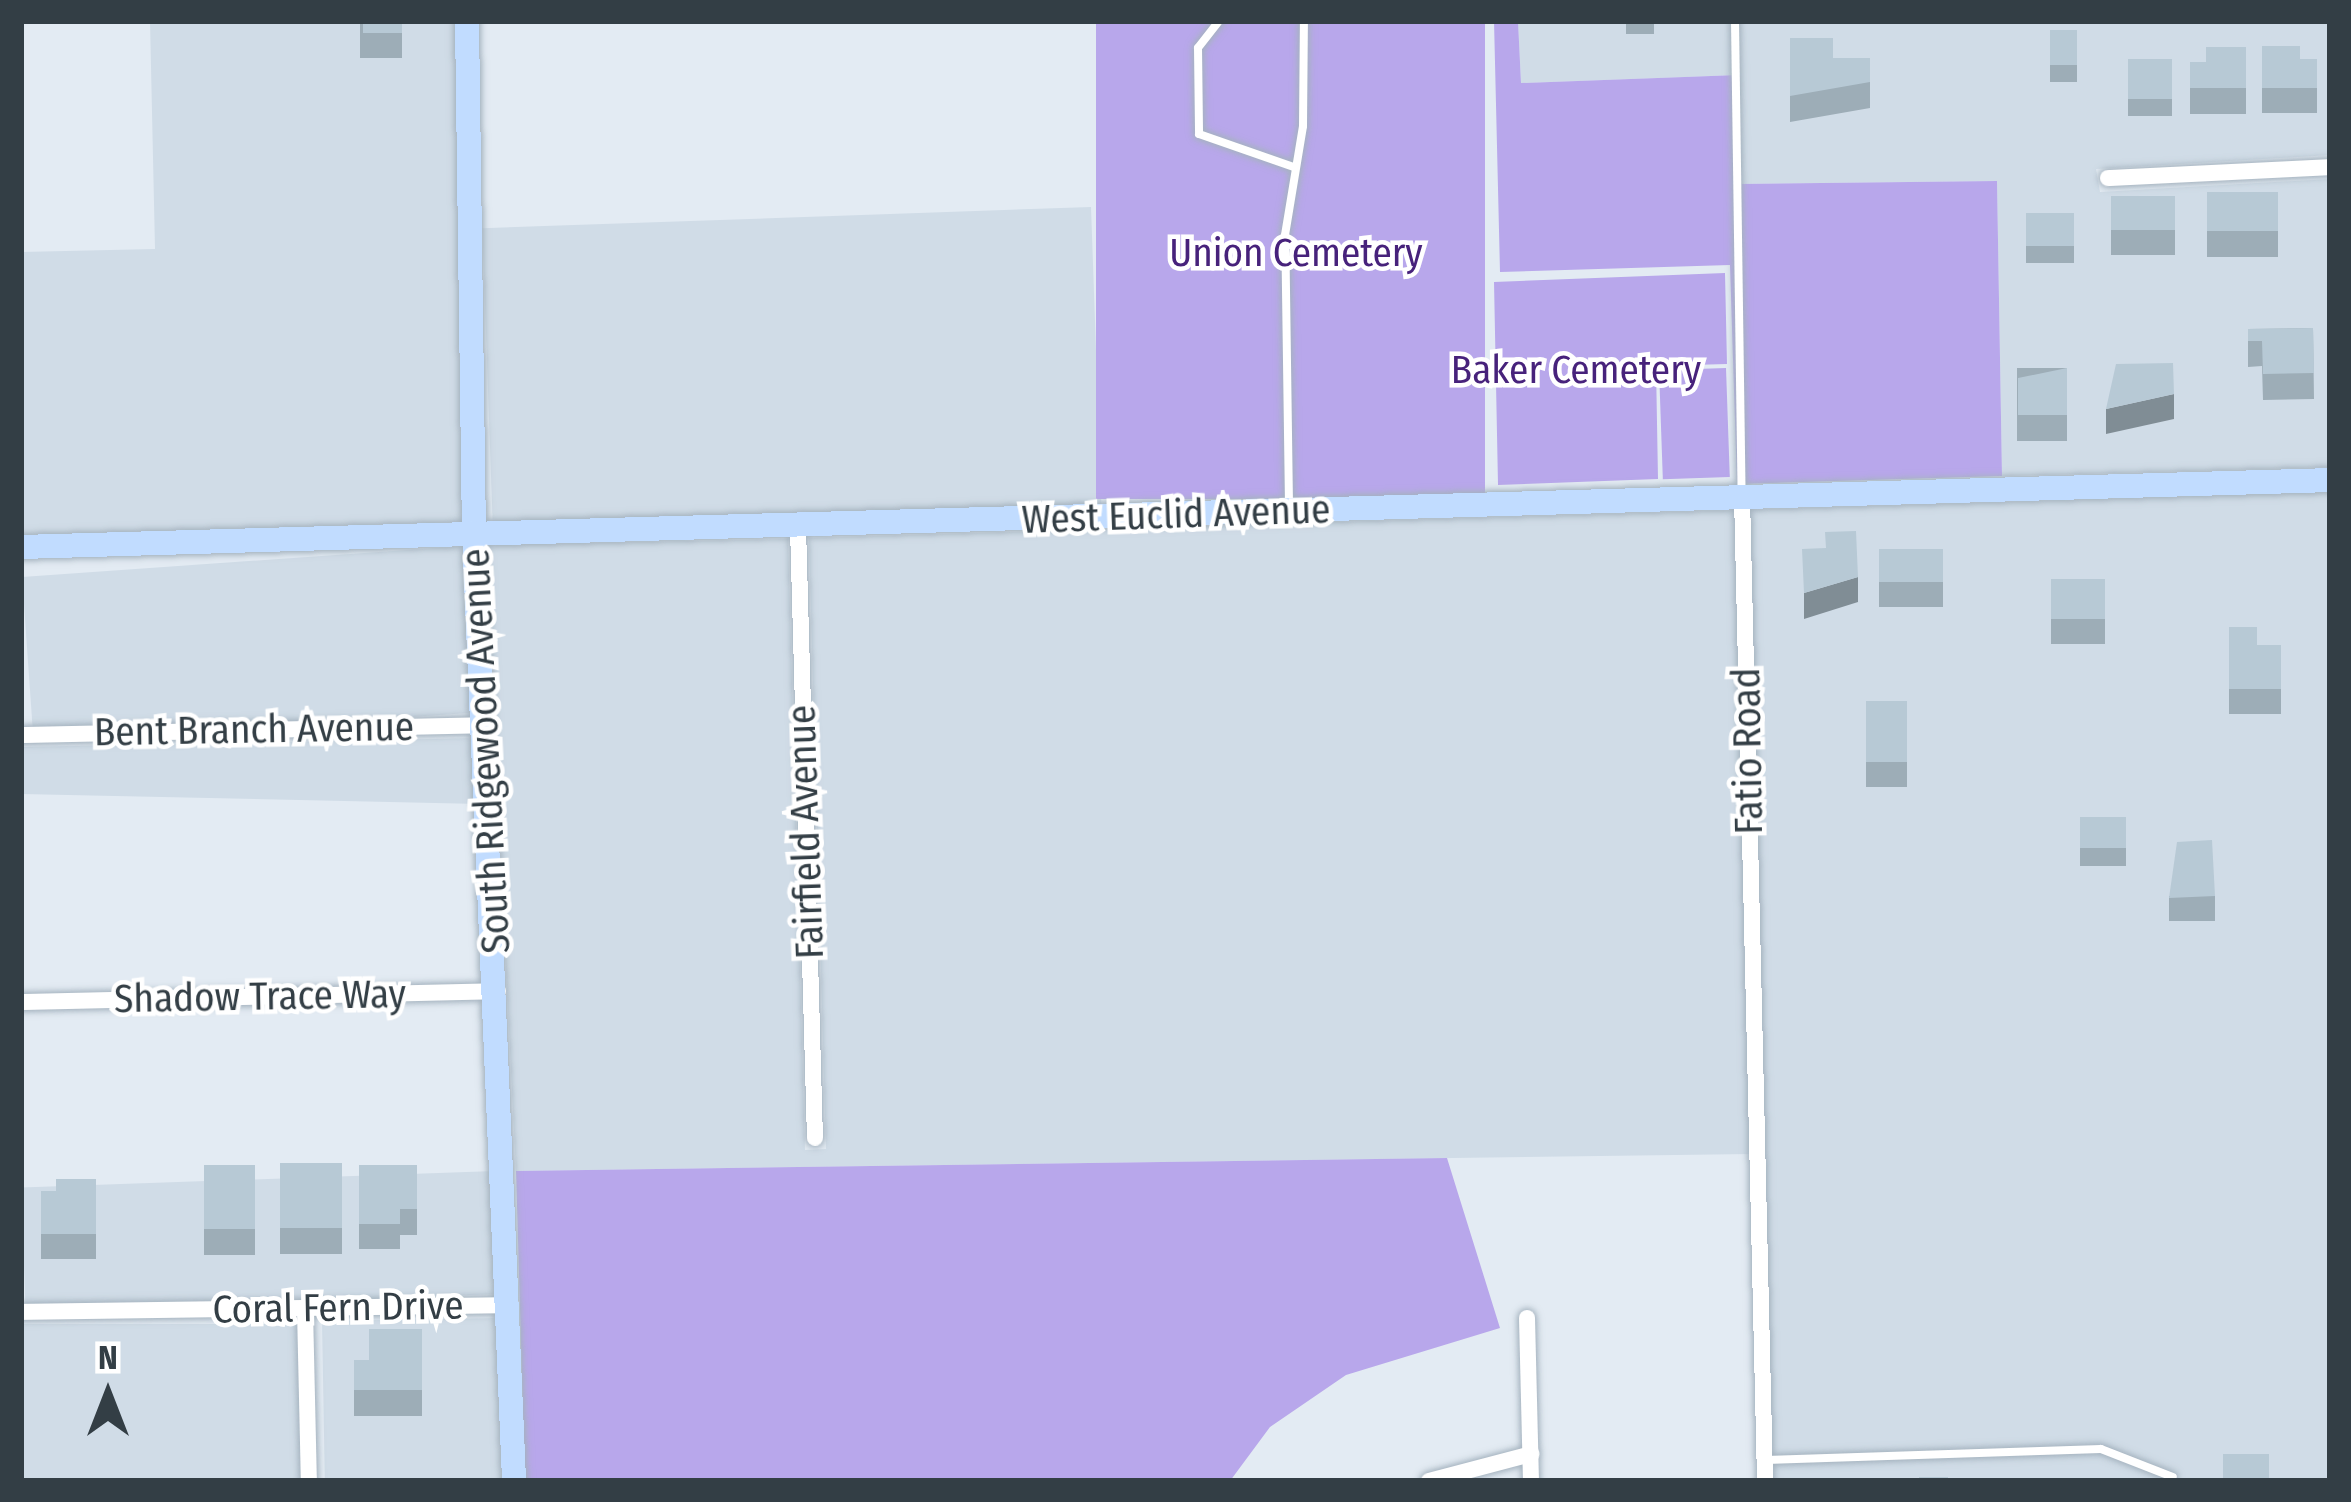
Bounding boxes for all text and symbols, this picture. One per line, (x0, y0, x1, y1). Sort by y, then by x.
park label: Union Cemetery (1169, 230, 1423, 276)
park label: Baker Cemetery (1451, 347, 1701, 393)
street label: West Euclid Avenue (1021, 486, 1331, 544)
street label: South Ridgewood Avenue (452, 547, 520, 955)
street label: Fatio Road (1723, 667, 1773, 835)
street label: Bent Branch Avenue (94, 704, 414, 756)
street label: Fairfield Avenue (778, 704, 834, 960)
street label: Shadow Trace Way (114, 971, 406, 1023)
street label: Coral Fern Drive (212, 1282, 464, 1334)
north arrow (48, 1334, 168, 1454)
text: N (98, 1338, 118, 1378)

